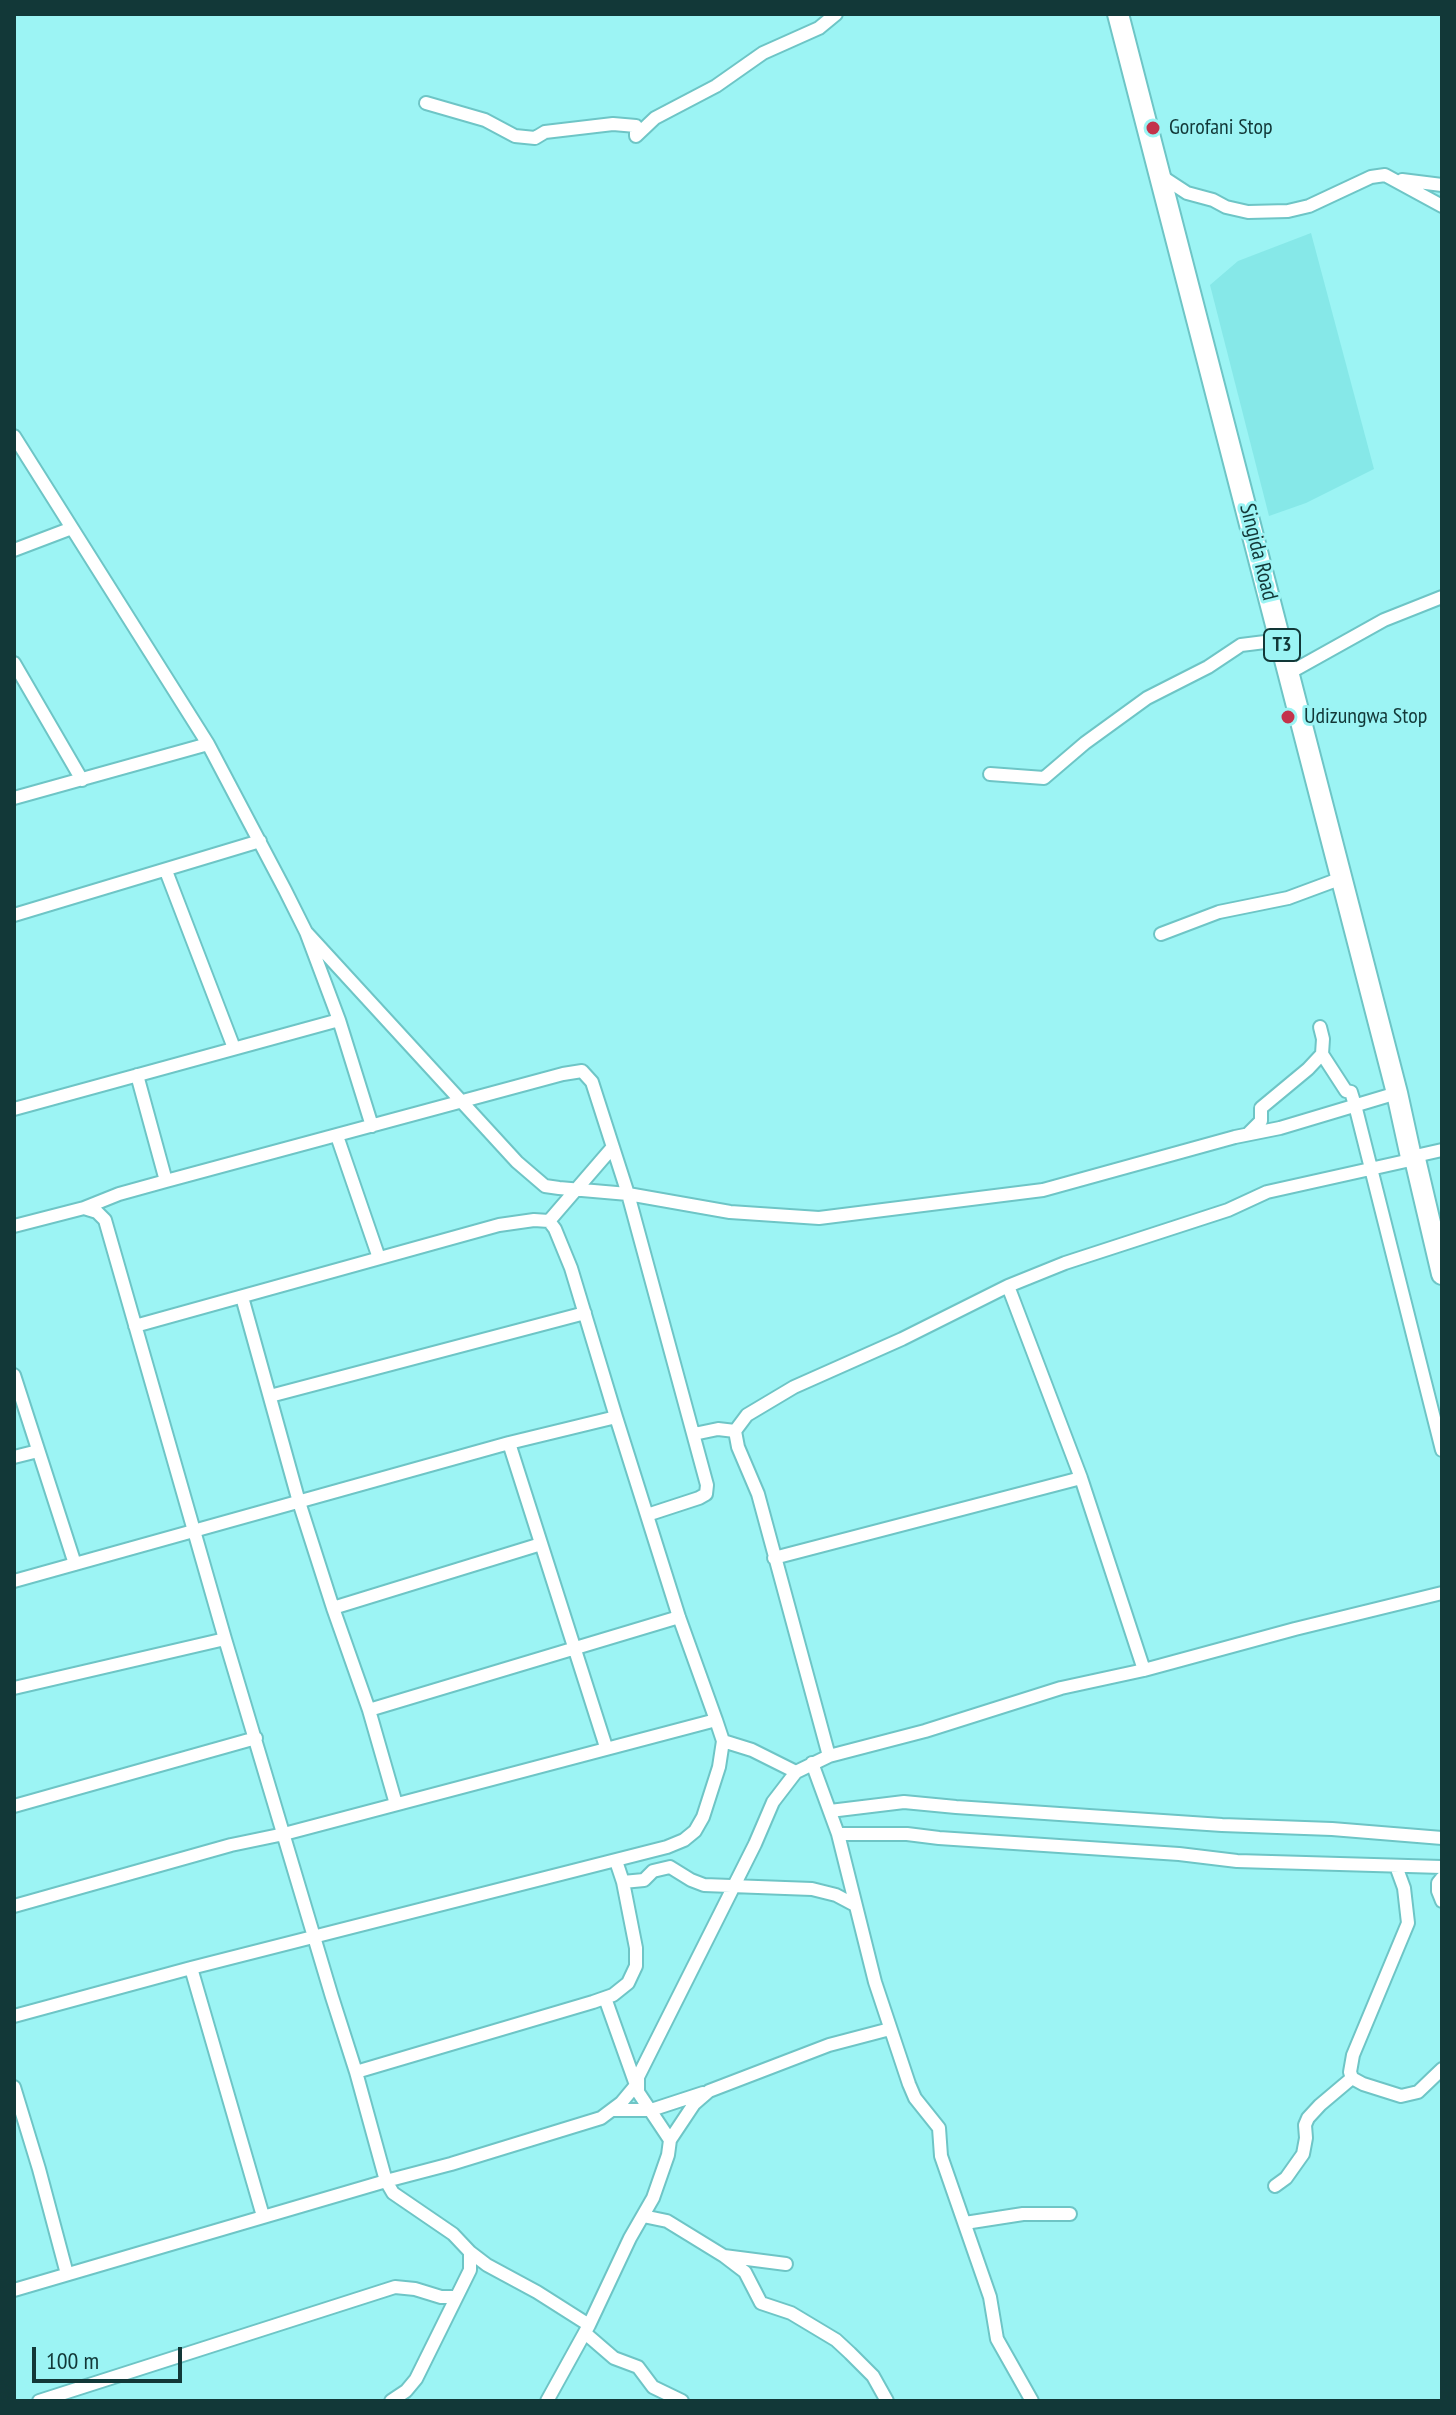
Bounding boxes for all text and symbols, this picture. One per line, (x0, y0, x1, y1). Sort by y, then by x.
place label: Gorofani Stop (1169, 115, 1273, 141)
marker: Gorofani Stop (1144, 119, 1162, 137)
street label: Singida Road (1233, 501, 1283, 603)
road number: T3 (1264, 629, 1300, 661)
place label: Udizungwa Stop (1304, 704, 1427, 730)
marker: Udizungwa Stop (1279, 708, 1297, 726)
scale bar (36, 2331, 186, 2381)
text: 100 m (46, 2345, 99, 2376)

